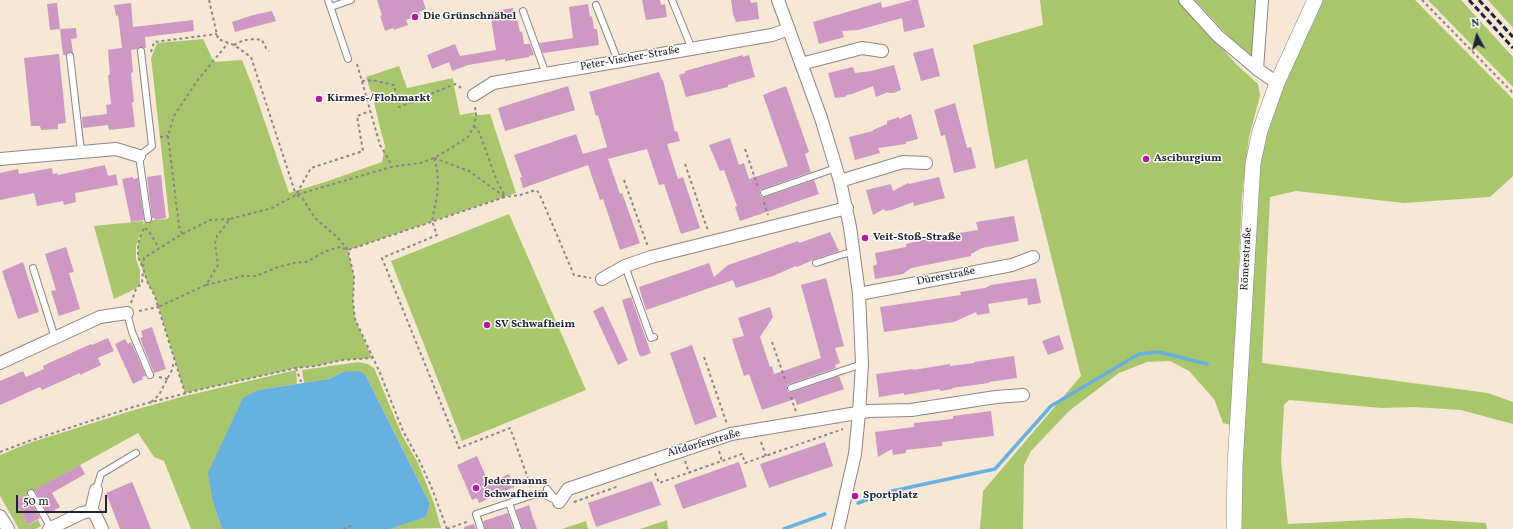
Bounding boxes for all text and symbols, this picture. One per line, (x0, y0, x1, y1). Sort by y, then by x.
place label: Die Grünschnäbel (423, 10, 516, 24)
marker: Die Grünschnäbel (410, 12, 420, 22)
north arrow (1457, 16, 1497, 56)
text: N (1471, 16, 1480, 32)
street label: Peter-Vischer-Straße (579, 44, 681, 74)
place label: Kirmes-/Flohmarkt (327, 92, 430, 106)
marker: Kirmes-/Flohmarkt (314, 94, 324, 104)
place label: Asciburgium (1154, 152, 1222, 166)
marker: Asciburgium (1141, 154, 1151, 164)
street label: Römerstraße (1239, 227, 1255, 291)
place label: Veit-Stoß-Straße (873, 231, 961, 245)
marker: Veit-Stoß-Straße (860, 233, 870, 243)
street label: Dürerstraße (916, 265, 976, 289)
place label: SV Schwafheim (495, 318, 575, 332)
marker: SV Schwafheim (482, 320, 492, 330)
street label: Altdorferstraße (666, 427, 742, 461)
place label: Jedermanns Schwafheim (484, 475, 548, 501)
marker: Jedermanns Schwafheim (471, 483, 481, 493)
scale bar (18, 487, 109, 513)
place label: Sportplatz (863, 489, 918, 503)
marker: Sportplatz (850, 491, 860, 501)
text: 50 m (23, 494, 49, 510)

